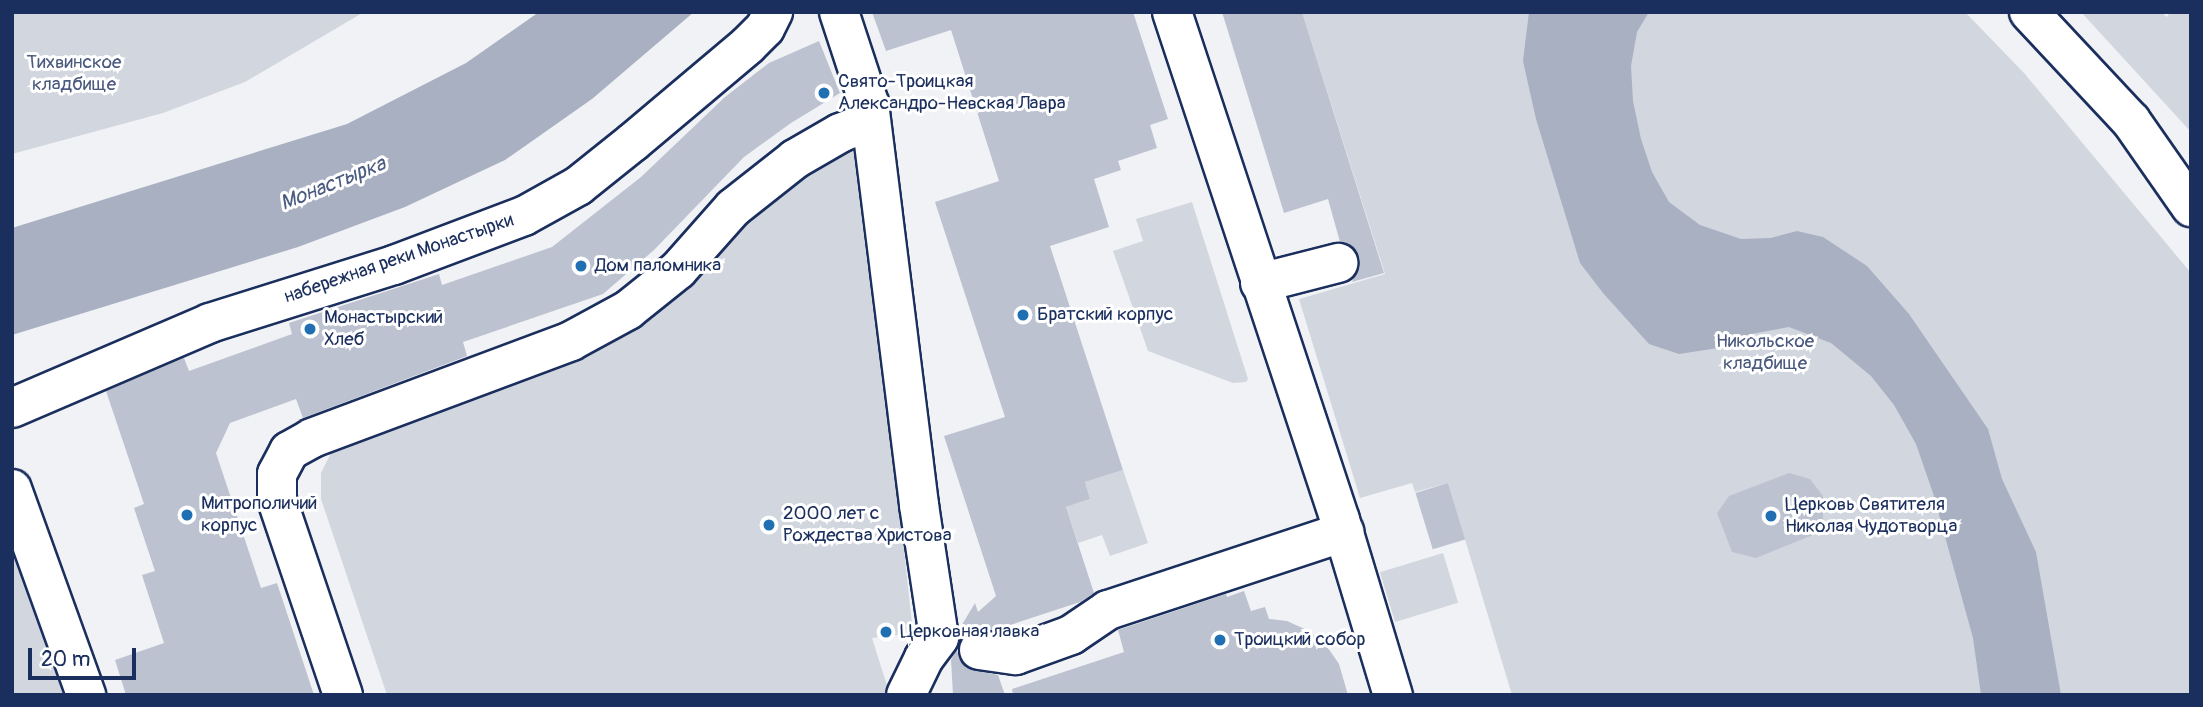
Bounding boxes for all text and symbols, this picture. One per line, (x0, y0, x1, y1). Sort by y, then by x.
park label: Тихвинское кладбище (27, 52, 121, 96)
place label: Свято-Троицкая Александро-Невская Лавра (838, 71, 1066, 115)
marker: Свято-Троицкая Александро-Невская Лавра (816, 85, 832, 101)
water label: Монастырка (277, 151, 389, 217)
street label: набережная реки Монастырки (281, 209, 517, 309)
place label: Дом паломника (595, 255, 721, 277)
marker: Дом паломника (573, 258, 589, 274)
place label: Братский корпус (1037, 304, 1173, 326)
place label: Монастырский Хлеб (324, 307, 443, 351)
marker: Братский корпус (1015, 307, 1031, 323)
marker: Монастырский Хлеб (302, 321, 318, 337)
park label: Никольское кладбище (1716, 331, 1814, 375)
place label: Митрополичий корпус (201, 493, 317, 537)
place label: Церковь Святителя Николая Чудотворца (1785, 494, 1957, 538)
place label: 2000 лет с Рождества Христова (783, 503, 951, 547)
marker: Митрополичий корпус (179, 507, 195, 523)
marker: Церковь Святителя Николая Чудотворца (1763, 508, 1779, 524)
marker: 2000 лет с Рождества Христова (761, 517, 777, 533)
place label: Церковная лавка (900, 621, 1039, 643)
marker: Церковная лавка (878, 624, 894, 640)
place label: Троицкий собор (1234, 629, 1366, 651)
marker: Троицкий собор (1212, 632, 1228, 648)
scale bar (32, 634, 140, 678)
text: 20 m (41, 646, 90, 673)

